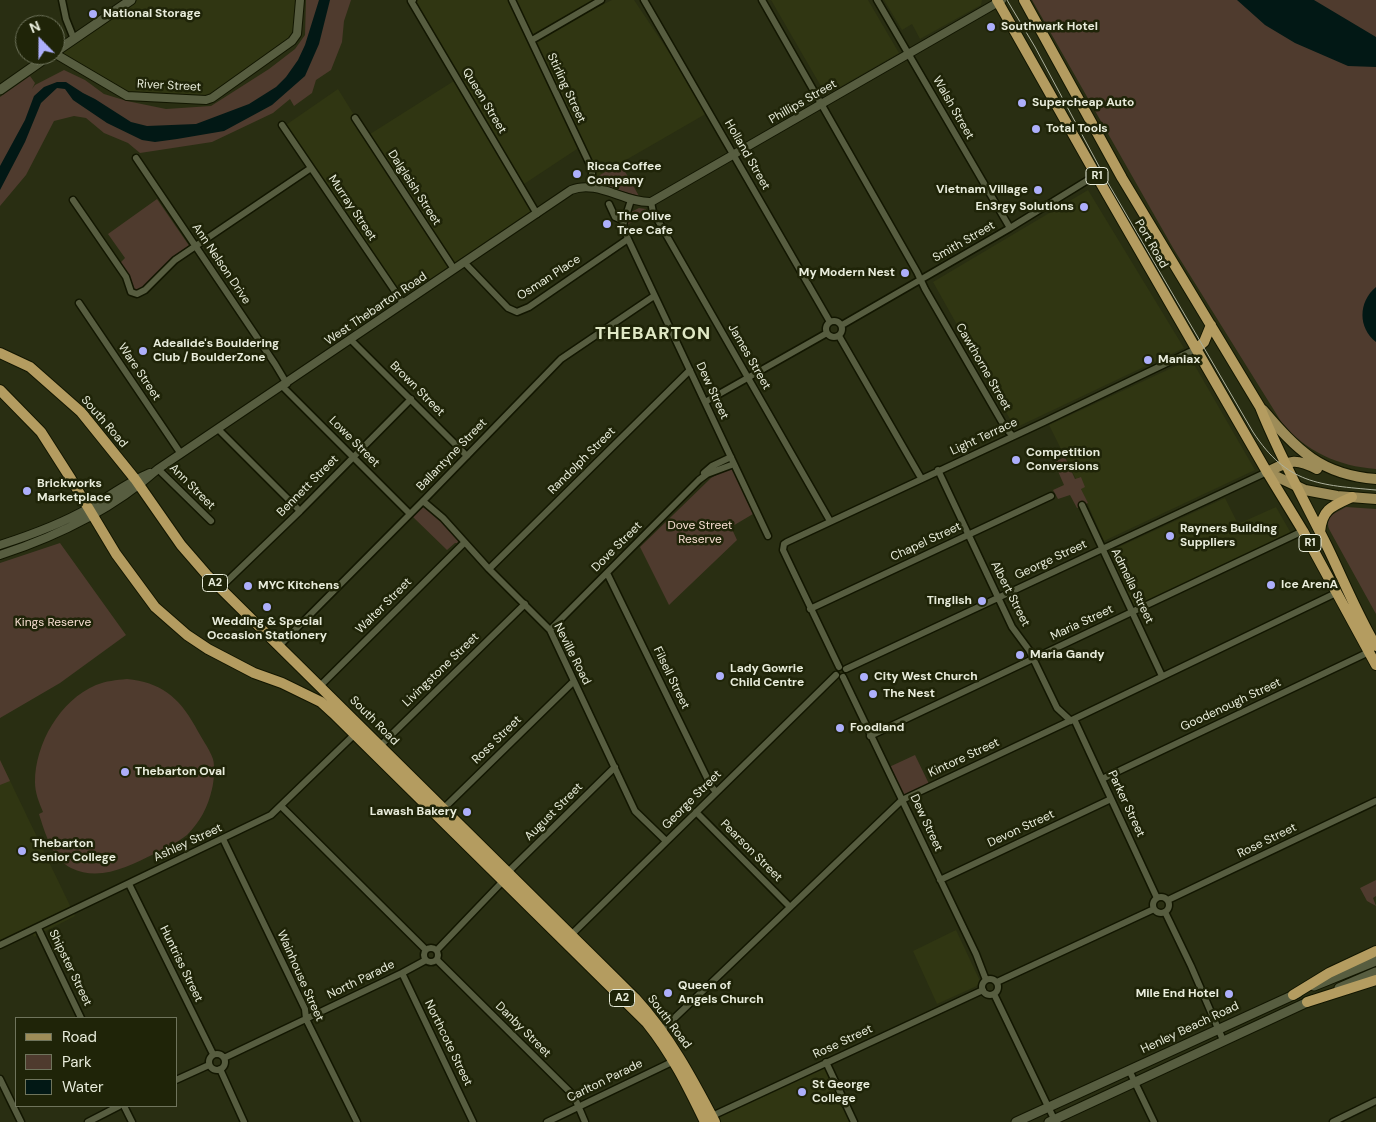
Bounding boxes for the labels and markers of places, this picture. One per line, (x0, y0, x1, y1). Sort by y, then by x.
place label: National Storage (103, 7, 201, 21)
marker: National Storage (87, 8, 99, 20)
place label: Southwark Hotel (1001, 20, 1098, 34)
marker: Southwark Hotel (985, 21, 997, 33)
place label: Supercheap Auto (1032, 96, 1134, 110)
marker: Supercheap Auto (1016, 97, 1028, 109)
place label: Total Tools (1046, 122, 1108, 136)
marker: Total Tools (1030, 123, 1042, 135)
place label: Ricca Coffee Company (587, 160, 662, 188)
marker: Ricca Coffee Company (571, 168, 583, 180)
place label: Vietnam Village (936, 183, 1028, 197)
marker: Vietnam Village (1032, 184, 1044, 196)
place label: En3rgy Solutions (976, 200, 1074, 214)
marker: En3rgy Solutions (1078, 201, 1090, 213)
place label: The Olive Tree Cafe (617, 210, 673, 238)
marker: The Olive Tree Cafe (601, 218, 613, 230)
place label: My Modern Nest (799, 266, 895, 280)
marker: My Modern Nest (899, 267, 911, 279)
place label: Adealide's Bouldering Club / BoulderZone (153, 337, 279, 365)
marker: Adealide's Bouldering Club / BoulderZone (137, 345, 149, 357)
place label: Maniax (1158, 353, 1200, 367)
marker: Maniax (1142, 354, 1154, 366)
place label: Competition Conversions (1026, 446, 1100, 474)
marker: Competition Conversions (1010, 454, 1022, 466)
place label: Brickworks Marketplace (37, 477, 111, 505)
marker: Brickworks Marketplace (21, 485, 33, 497)
place label: Rayners Building Suppliers (1180, 522, 1277, 550)
marker: Rayners Building Suppliers (1164, 530, 1176, 542)
place label: Ice ArenA (1281, 578, 1338, 592)
place label: MYC Kitchens (258, 579, 339, 593)
marker: Ice ArenA (1265, 579, 1277, 591)
marker: MYC Kitchens (242, 580, 254, 592)
place label: Tinglish (927, 594, 972, 608)
marker: Tinglish (976, 595, 988, 607)
marker: Wedding & Special Occasion Stationery (261, 601, 273, 613)
place label: Wedding & Special Occasion Stationery (207, 615, 327, 643)
place label: Maria Gandy (1030, 648, 1105, 662)
marker: Maria Gandy (1014, 649, 1026, 661)
place label: Lady Gowrie Child Centre (730, 662, 804, 690)
marker: Lady Gowrie Child Centre (714, 670, 726, 682)
place label: City West Church (874, 670, 978, 684)
marker: City West Church (858, 671, 870, 683)
place label: The Nest (883, 687, 935, 701)
marker: The Nest (867, 688, 879, 700)
place label: Foodland (850, 721, 904, 735)
marker: Foodland (834, 722, 846, 734)
place label: Thebarton Oval (135, 765, 225, 779)
marker: Thebarton Oval (119, 766, 131, 778)
place label: Lawash Bakery (370, 805, 457, 819)
marker: Lawash Bakery (461, 806, 473, 818)
place label: Thebarton Senior College (32, 837, 116, 865)
marker: Thebarton Senior College (16, 845, 28, 857)
place label: Queen of Angels Church (678, 979, 764, 1007)
marker: Queen of Angels Church (662, 987, 674, 999)
place label: Mile End Hotel (1136, 987, 1219, 1001)
marker: Mile End Hotel (1223, 988, 1235, 1000)
place label: St George College (812, 1078, 870, 1106)
marker: St George College (796, 1086, 808, 1098)

